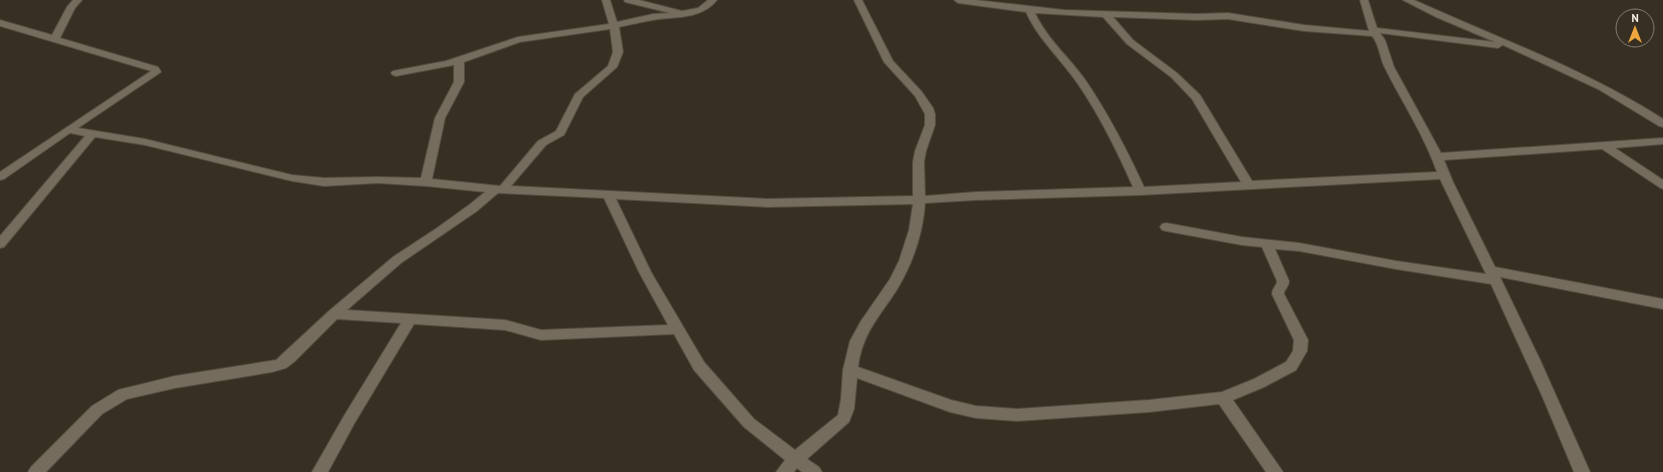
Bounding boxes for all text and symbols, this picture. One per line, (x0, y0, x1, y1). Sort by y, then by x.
north arrow (1615, 8, 1655, 48)
text: N (1631, 11, 1639, 25)

